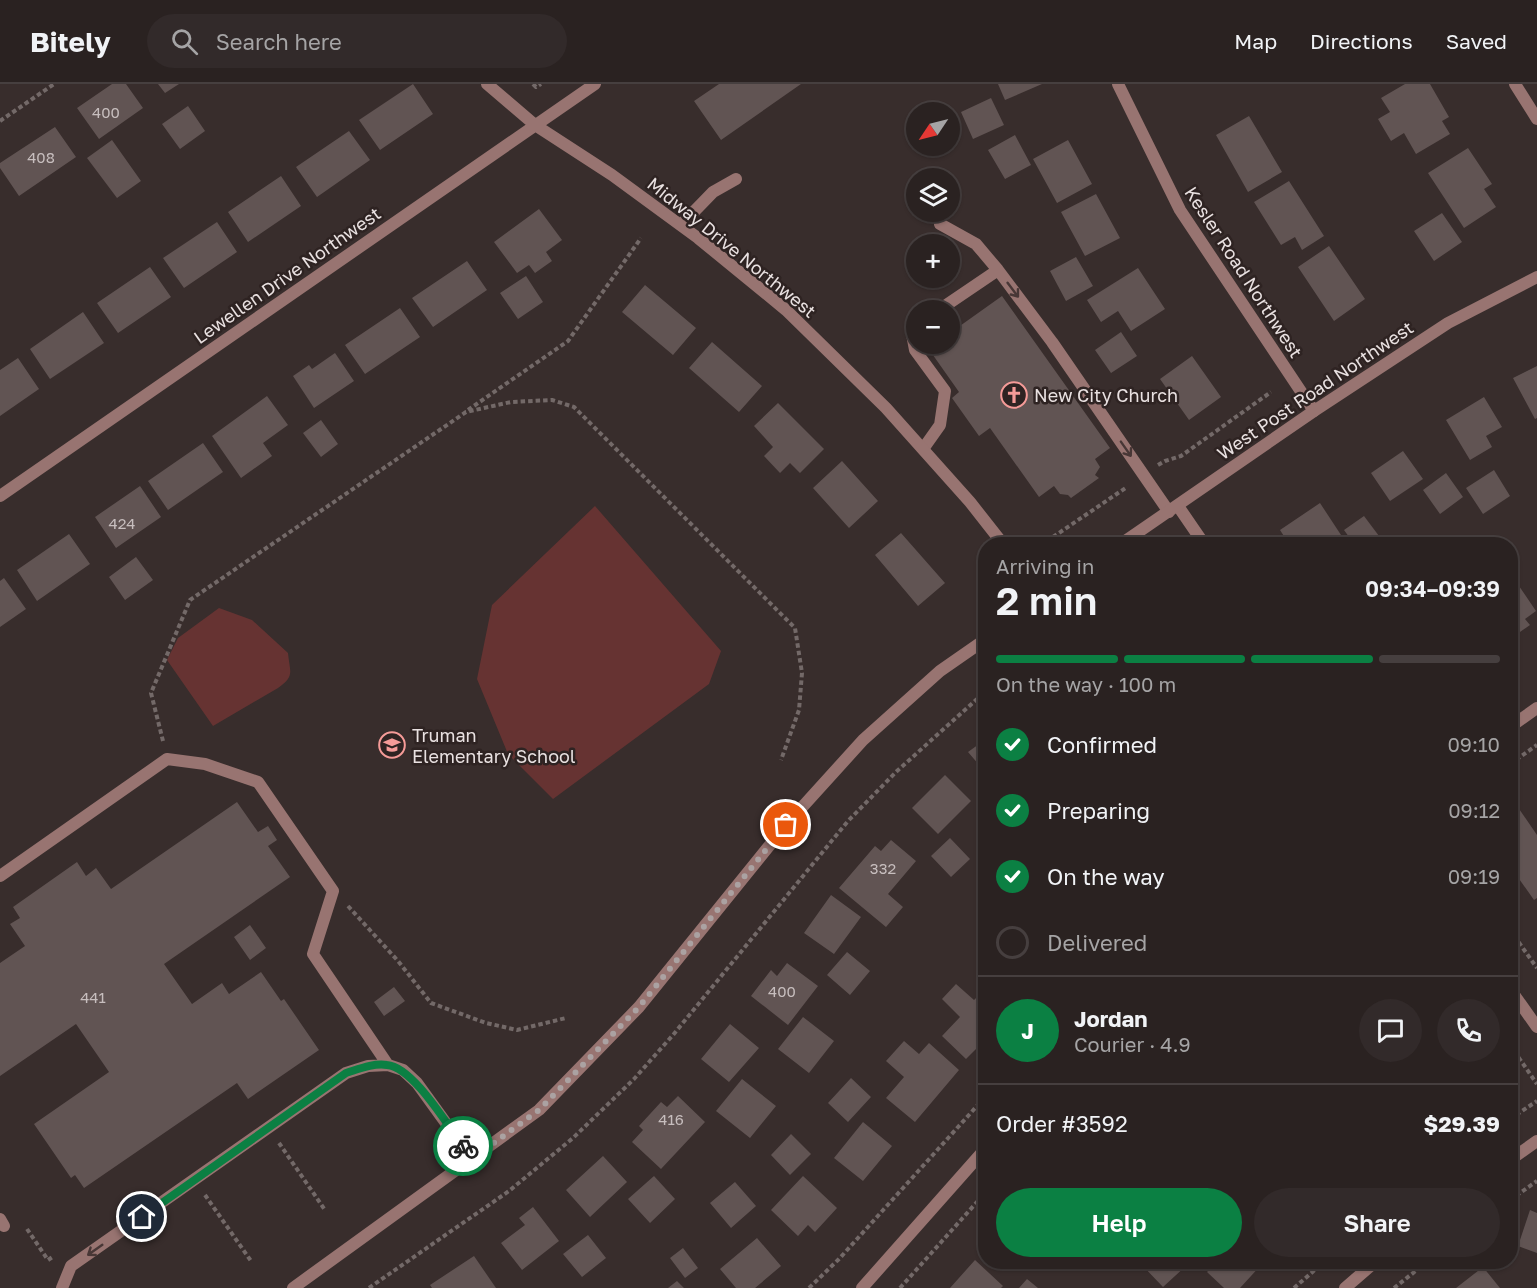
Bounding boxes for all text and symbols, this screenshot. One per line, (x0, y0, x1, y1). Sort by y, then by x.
search box (147, 14, 567, 68)
text: Bitely (30, 25, 111, 58)
icon: search (168, 25, 201, 58)
text: Search here (216, 28, 342, 55)
text: Map (1234, 28, 1277, 54)
text: Directions (1310, 28, 1413, 54)
text: Saved (1446, 28, 1507, 54)
north arrow (906, 102, 960, 156)
map controls (906, 102, 960, 354)
house number: 400 (92, 103, 120, 121)
house number: 408 (27, 148, 55, 166)
button: layers (906, 168, 960, 222)
street label: Midway Drive Northwest (643, 172, 821, 322)
street label: Kesler Road Northwest (1180, 182, 1308, 362)
street label: Lewellen Drive Northwest (189, 202, 385, 348)
button: + (906, 234, 960, 288)
one-way arrow (1007, 282, 1019, 298)
button: − (906, 300, 960, 354)
street label: West Post Road Northwest (1213, 316, 1417, 464)
church icon: New City Church (999, 380, 1029, 410)
place label: New City Church (1034, 384, 1178, 406)
one-way arrow (1120, 441, 1132, 457)
house number: 424 (108, 514, 136, 532)
text: Arriving in (996, 554, 1094, 578)
text: 09:34–09:39 (1365, 575, 1500, 602)
text: 2 min (996, 577, 1097, 624)
text: On the way · 100 m (996, 672, 1176, 696)
place label: Truman Elementary School (412, 724, 576, 767)
icon: check (996, 728, 1029, 761)
school or university icon: Truman Elementary School (377, 730, 407, 760)
text: Confirmed (1047, 731, 1157, 758)
text: 09:10 (1447, 732, 1500, 756)
icon: check (996, 794, 1029, 827)
text: Preparing (1047, 797, 1150, 824)
text: 09:12 (1448, 798, 1500, 822)
pin (760, 799, 811, 850)
icon: bag (769, 808, 802, 841)
house number: 332 (870, 859, 896, 877)
icon: check (996, 860, 1029, 893)
text: On the way (1047, 863, 1165, 890)
text: 09:19 (1448, 864, 1500, 888)
text: Delivered (1047, 929, 1147, 956)
house number: 400 (768, 982, 796, 1000)
house number: 441 (80, 988, 106, 1006)
button: chat (1359, 999, 1422, 1062)
button: phone (1437, 999, 1500, 1062)
text: Jordan (1074, 1005, 1148, 1032)
text: J (1021, 1017, 1034, 1044)
text: Courier · 4.9 (1074, 1032, 1191, 1056)
house number: 416 (658, 1110, 684, 1128)
text: Order #3592 (996, 1110, 1128, 1137)
text: $29.39 (1423, 1110, 1500, 1137)
courier (433, 1116, 493, 1176)
icon: bike (447, 1130, 480, 1163)
button: Help (996, 1188, 1242, 1257)
button: Share (1254, 1188, 1500, 1257)
pin (116, 1191, 167, 1242)
icon: home (125, 1200, 158, 1233)
one-way arrow (87, 1244, 104, 1256)

